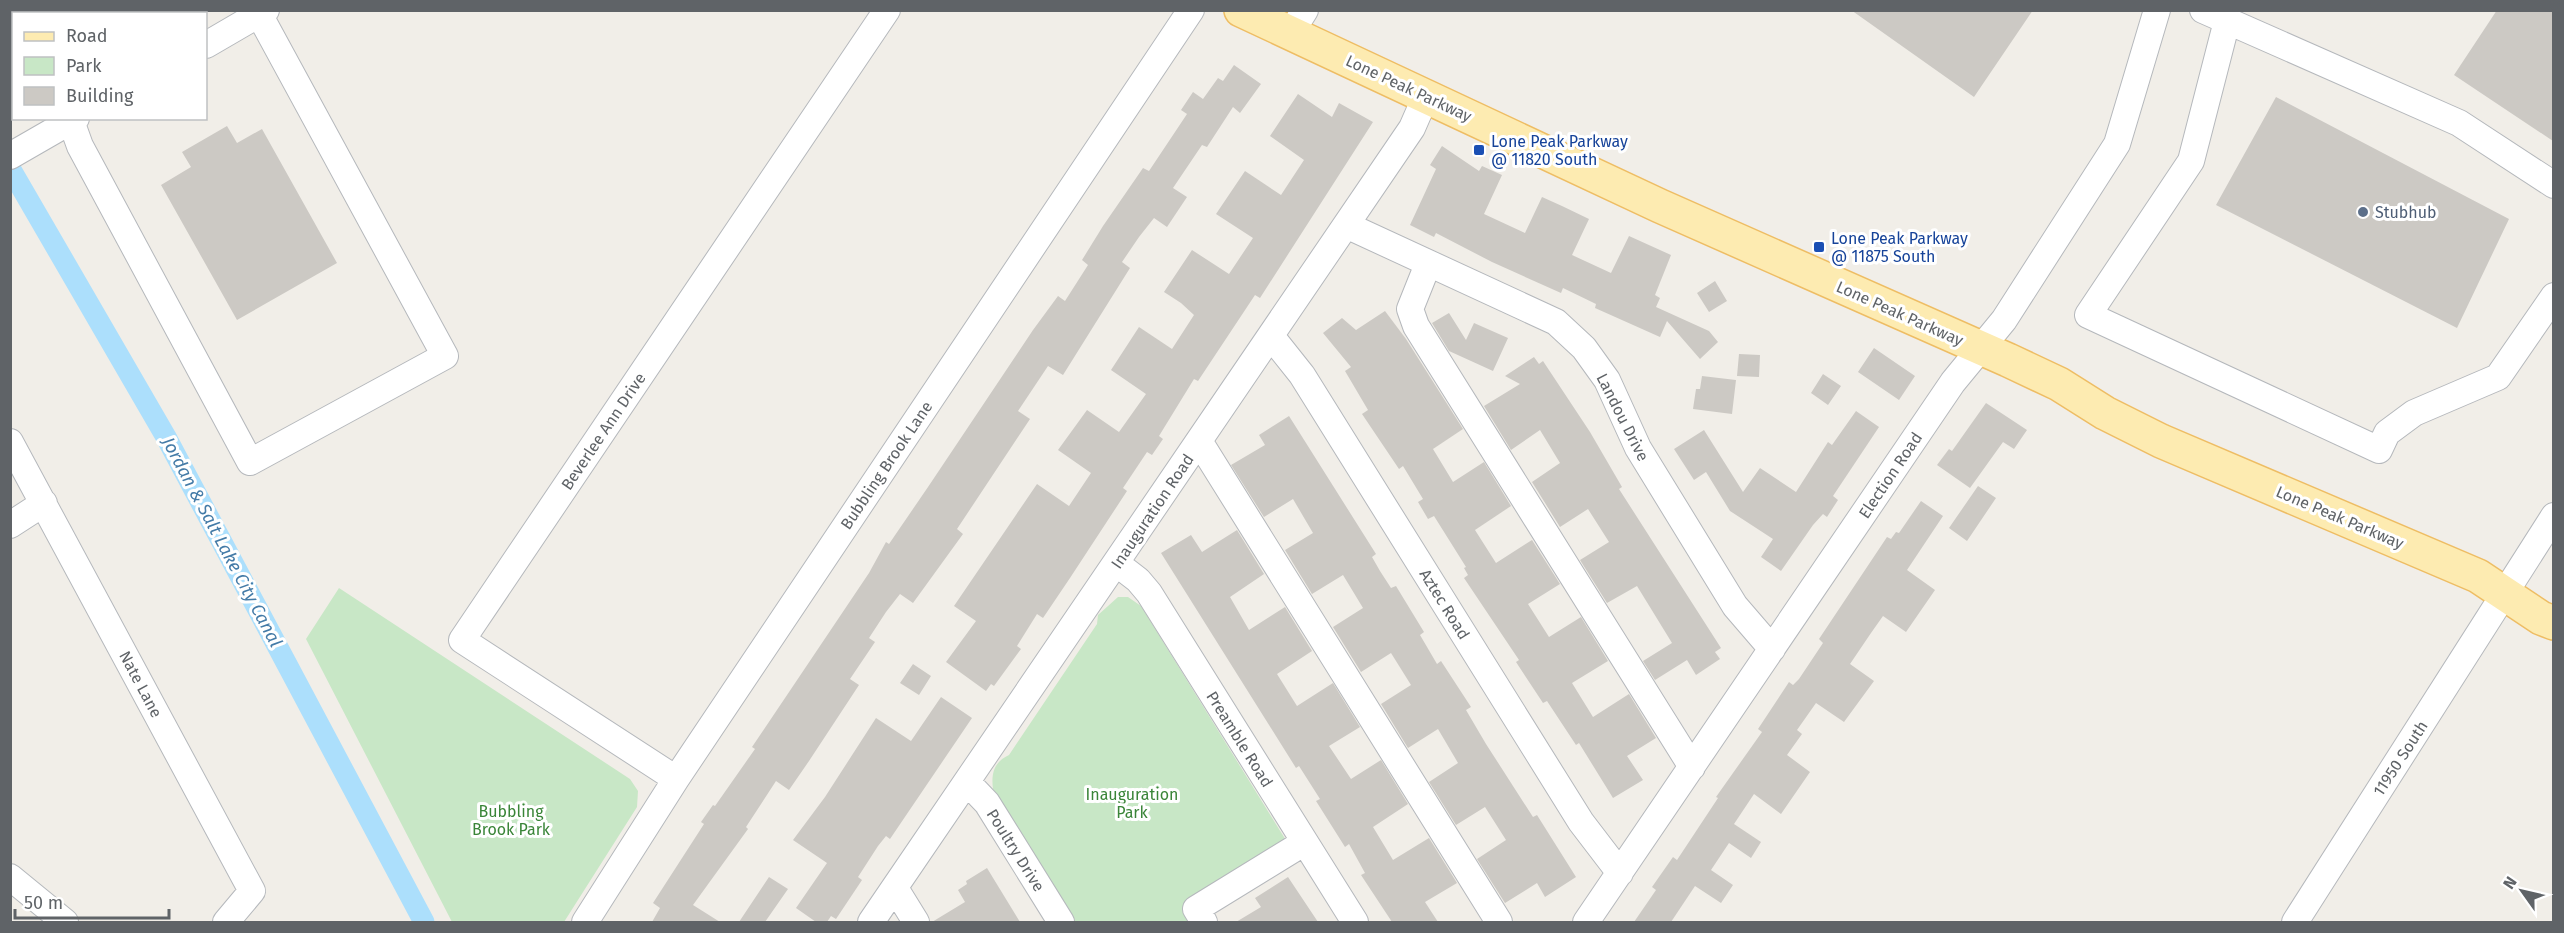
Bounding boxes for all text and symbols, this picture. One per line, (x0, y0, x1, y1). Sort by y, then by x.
legend (12, 12, 207, 120)
text: Road (66, 25, 108, 47)
street label: Lone Peak Parkway (1343, 51, 1475, 126)
text: Park (66, 55, 102, 77)
text: Building (66, 85, 134, 107)
place label: Lone Peak Parkway @ 11820 South (1491, 132, 1628, 169)
marker: Lone Peak Parkway @ 11820 South (1472, 143, 1486, 157)
place label: Stubhub (2375, 203, 2437, 222)
marker: Stubhub (2356, 205, 2370, 219)
place label: Lone Peak Parkway @ 11875 South (1831, 229, 1968, 266)
marker: Lone Peak Parkway @ 11875 South (1812, 240, 1826, 254)
street label: Lone Peak Parkway (1833, 277, 1966, 350)
street label: Beverlee Ann Drive (557, 369, 650, 493)
street label: Landou Drive (1592, 370, 1653, 464)
street label: Bubbling Brook Lane (837, 398, 936, 533)
street label: Election Road (1855, 429, 1926, 522)
water label: Jordan & Salt Lake City Canal (157, 432, 287, 651)
street label: Inauguration Road (1107, 450, 1198, 572)
street label: Lone Peak Parkway (2273, 482, 2407, 553)
street label: Aztec Road (1416, 566, 1474, 643)
street label: Nate Lane (115, 648, 166, 721)
street label: Preamble Road (1202, 688, 1277, 791)
street label: 11950 South (2369, 717, 2432, 799)
park label: Inauguration Park (1086, 785, 1178, 822)
park label: Bubbling Brook Park (472, 802, 551, 839)
street label: Poultry Drive (983, 805, 1048, 895)
north arrow (2492, 861, 2552, 921)
text: N (2499, 873, 2521, 893)
scale bar (15, 882, 170, 920)
text: 50 m (24, 892, 63, 914)

